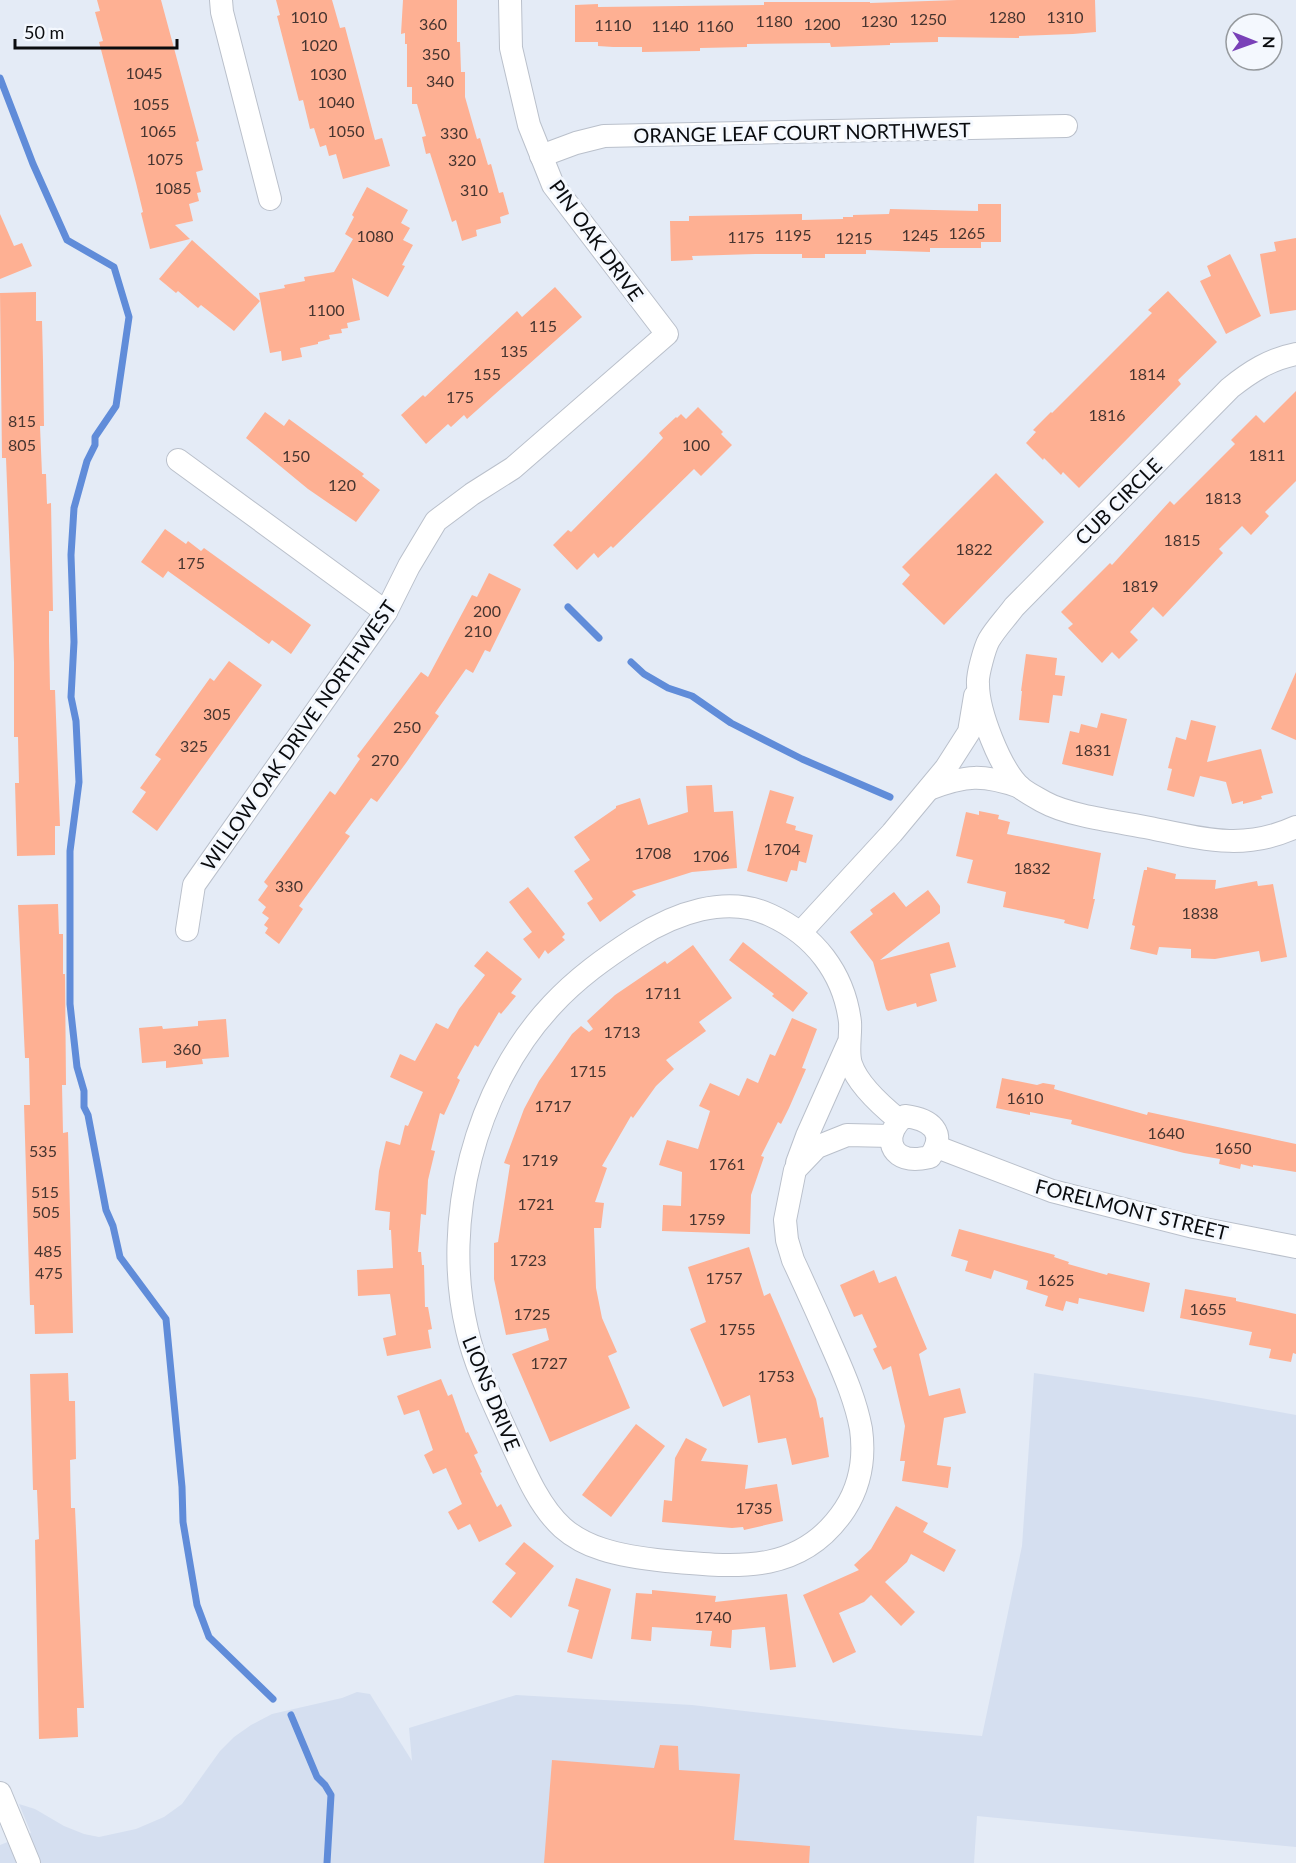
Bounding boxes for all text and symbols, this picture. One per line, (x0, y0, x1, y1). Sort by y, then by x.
house number: 1010 (290, 7, 328, 26)
house number: 1280 (988, 7, 1026, 26)
house number: 1310 (1046, 7, 1084, 26)
house number: 1250 (909, 9, 947, 28)
house number: 1180 (755, 11, 793, 30)
house number: 1230 (860, 11, 898, 30)
scale bar (15, 12, 177, 50)
north arrow (1224, 12, 1284, 72)
house number: 360 (419, 14, 447, 33)
house number: 1200 (803, 14, 841, 33)
house number: 1110 (594, 15, 632, 34)
house number: 1140 (651, 16, 689, 35)
house number: 1160 (696, 16, 734, 35)
text: 50 m (24, 21, 64, 43)
house number: 1020 (300, 35, 338, 54)
text: N (1260, 36, 1279, 49)
house number: 350 (422, 44, 450, 63)
house number: 1045 (125, 63, 163, 82)
house number: 1030 (309, 64, 347, 83)
house number: 340 (426, 71, 454, 90)
house number: 1040 (317, 92, 355, 111)
house number: 1055 (132, 94, 170, 113)
street label: ORANGE LEAF COURT NORTHWEST (633, 117, 971, 147)
house number: 1065 (139, 121, 177, 140)
house number: 1050 (327, 121, 365, 140)
house number: 330 (440, 123, 468, 142)
house number: 1075 (146, 149, 184, 168)
house number: 320 (448, 150, 476, 169)
street label: PIN OAK DRIVE (545, 175, 649, 305)
house number: 1085 (154, 178, 192, 197)
house number: 310 (460, 180, 488, 199)
house number: 1265 (948, 223, 986, 242)
house number: 1195 (774, 225, 812, 244)
house number: 1245 (901, 225, 939, 244)
house number: 1080 (356, 226, 394, 245)
house number: 1175 (727, 227, 765, 246)
house number: 1215 (835, 228, 873, 247)
house number: 1100 (307, 300, 345, 319)
house number: 115 (529, 316, 557, 335)
house number: 135 (500, 341, 528, 360)
house number: 155 (473, 364, 501, 383)
house number: 1814 (1128, 364, 1166, 383)
house number: 175 (446, 387, 474, 406)
house number: 1816 (1088, 405, 1126, 424)
house number: 815 (8, 411, 36, 430)
house number: 805 (8, 435, 36, 454)
house number: 100 (682, 435, 710, 454)
house number: 1811 (1248, 445, 1286, 464)
house number: 150 (282, 446, 310, 465)
street label: CUB CIRCLE (1070, 453, 1166, 549)
house number: 120 (328, 475, 356, 494)
house number: 1813 (1204, 488, 1242, 507)
house number: 1815 (1163, 530, 1201, 549)
house number: 1822 (955, 539, 993, 558)
house number: 175 (177, 553, 205, 572)
house number: 1819 (1121, 576, 1159, 595)
street label: WILLOW OAK DRIVE NORTHWEST (195, 595, 401, 875)
house number: 200 (473, 601, 501, 620)
house number: 210 (464, 621, 492, 640)
house number: 305 (203, 704, 231, 723)
house number: 250 (393, 717, 421, 736)
house number: 325 (180, 736, 208, 755)
house number: 1831 (1074, 740, 1112, 759)
house number: 270 (371, 750, 399, 769)
house number: 1704 (763, 839, 801, 858)
house number: 1708 (634, 843, 672, 862)
house number: 1706 (692, 846, 730, 865)
house number: 1832 (1013, 858, 1051, 877)
house number: 330 (275, 876, 303, 895)
house number: 1838 (1181, 903, 1219, 922)
house number: 1711 (644, 983, 682, 1002)
house number: 1713 (603, 1022, 641, 1041)
house number: 360 (173, 1039, 201, 1058)
house number: 1715 (569, 1061, 607, 1080)
house number: 1610 (1006, 1088, 1044, 1107)
house number: 1717 (534, 1096, 572, 1115)
house number: 1640 (1147, 1123, 1185, 1142)
house number: 1650 (1214, 1138, 1252, 1157)
house number: 535 (29, 1141, 57, 1160)
house number: 1719 (521, 1150, 559, 1169)
house number: 1761 (708, 1154, 746, 1173)
street label: FORELMONT STREET (1033, 1173, 1231, 1245)
house number: 515 (31, 1182, 59, 1201)
house number: 1721 (517, 1194, 555, 1213)
house number: 505 (32, 1202, 60, 1221)
house number: 1759 (688, 1209, 726, 1228)
house number: 485 (34, 1241, 62, 1260)
house number: 1723 (509, 1250, 547, 1269)
house number: 475 (35, 1263, 63, 1282)
house number: 1757 (705, 1268, 743, 1287)
house number: 1625 (1037, 1270, 1075, 1289)
house number: 1655 (1189, 1299, 1227, 1318)
house number: 1725 (513, 1304, 551, 1323)
house number: 1755 (718, 1319, 756, 1338)
street label: LIONS DRIVE (458, 1332, 526, 1454)
house number: 1727 (530, 1353, 568, 1372)
house number: 1753 (757, 1366, 795, 1385)
house number: 1735 (735, 1498, 773, 1517)
house number: 1740 (694, 1607, 732, 1626)

